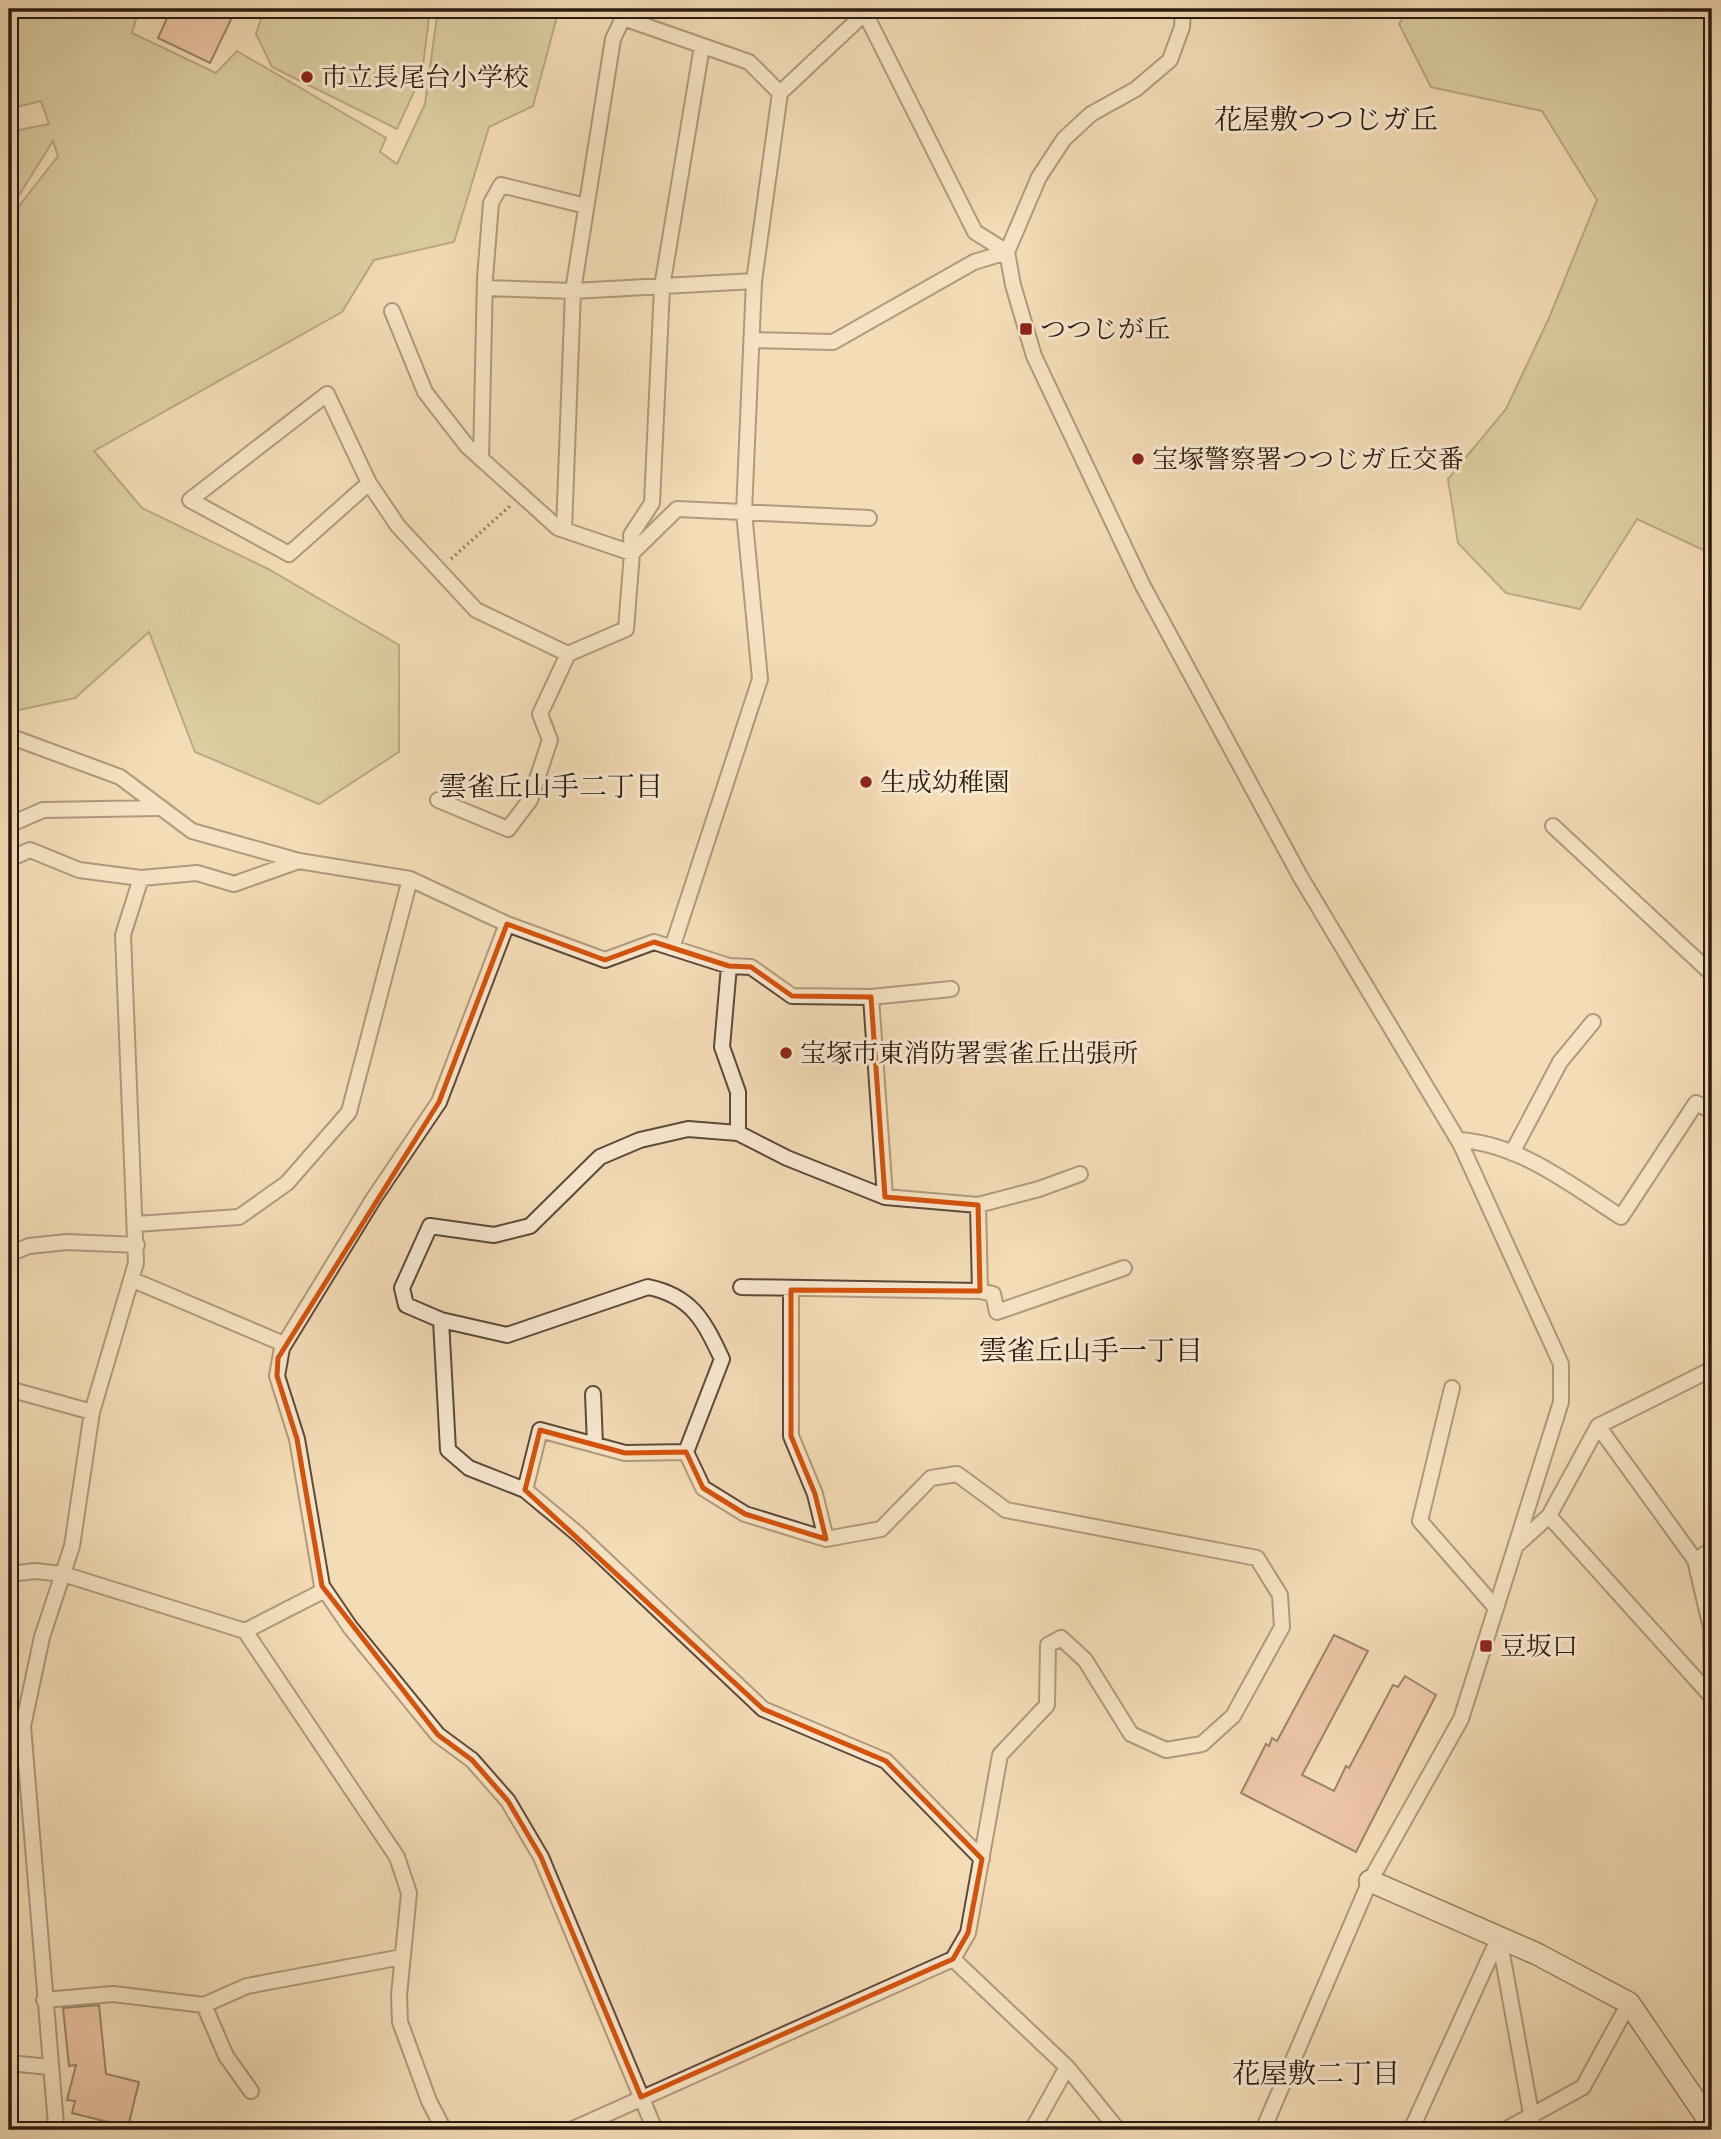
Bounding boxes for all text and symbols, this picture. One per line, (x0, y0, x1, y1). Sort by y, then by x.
place label: 市立長尾台小学校 (321, 63, 529, 92)
marker: 市立長尾台小学校 (299, 69, 315, 85)
district label: 花屋敷つつじガ丘 (1214, 105, 1438, 136)
place label: つつじが丘 (1040, 316, 1170, 344)
marker: つつじが丘 (1018, 321, 1034, 337)
place label: 宝塚警察署つつじガ丘交番 (1152, 446, 1464, 474)
marker: 宝塚警察署つつじガ丘交番 (1130, 451, 1146, 467)
place label: 生成幼稚園 (880, 769, 1010, 797)
district label: 雲雀丘山手二丁目 (439, 772, 663, 803)
marker: 生成幼稚園 (858, 774, 874, 790)
place label: 宝塚市東消防署雲雀丘出張所 (800, 1040, 1138, 1068)
marker: 宝塚市東消防署雲雀丘出張所 (778, 1045, 794, 1061)
district label: 雲雀丘山手一丁目 (979, 1336, 1203, 1367)
place label: 豆坂口 (1500, 1633, 1578, 1661)
marker: 豆坂口 (1478, 1638, 1494, 1654)
district label: 花屋敷二丁目 (1232, 2059, 1400, 2090)

